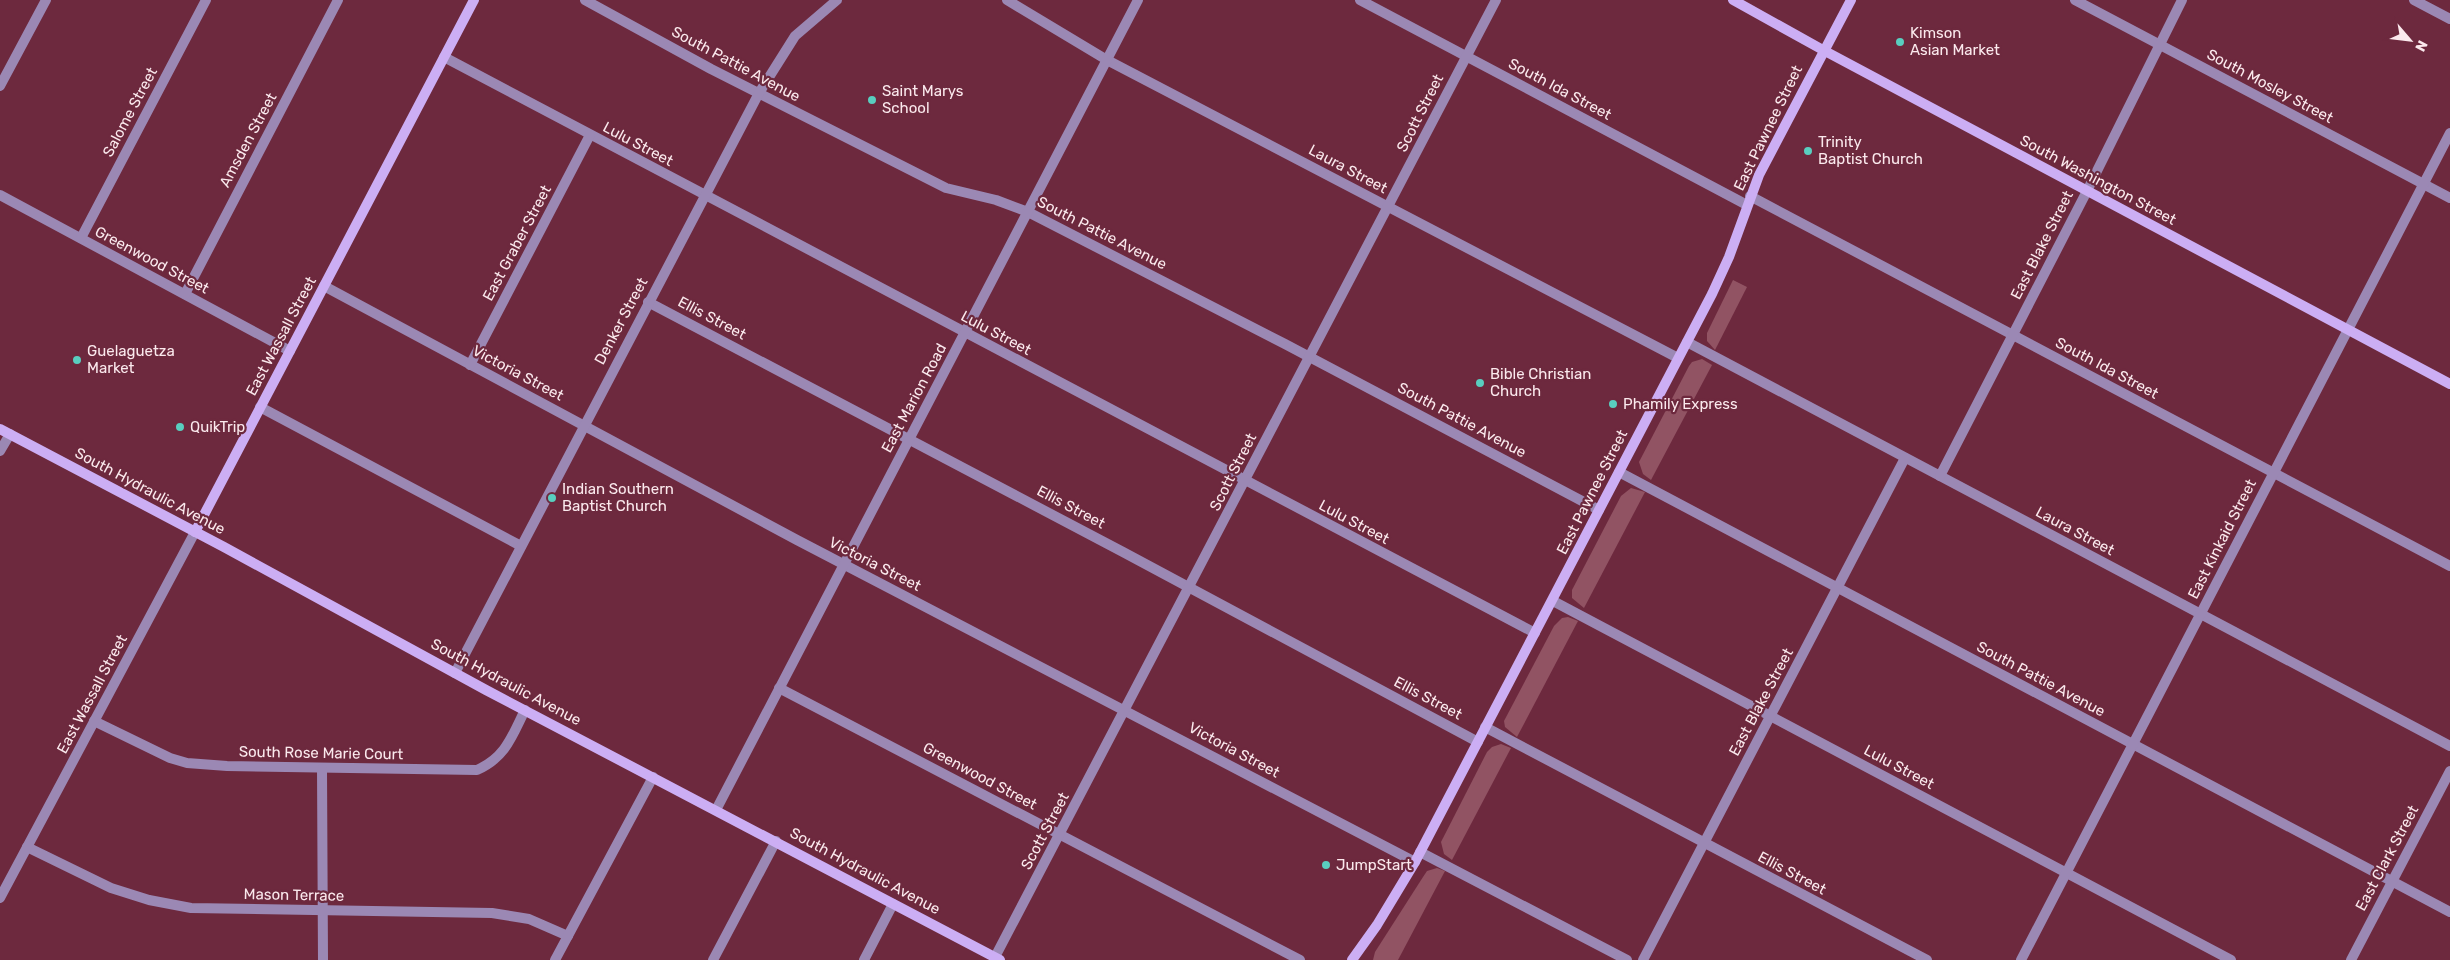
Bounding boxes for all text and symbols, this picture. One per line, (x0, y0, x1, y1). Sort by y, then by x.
north arrow (2385, 15, 2435, 65)
street label: South Pattie Avenue (669, 23, 803, 105)
place label: Kimson Asian Market (1910, 24, 2000, 59)
marker: Kimson Asian Market (1894, 36, 1906, 48)
text: N (2411, 37, 2431, 54)
street label: South Mosley Street (2204, 45, 2336, 127)
street label: South Ida Street (1505, 54, 1615, 124)
street label: East Pawnee Street (1730, 62, 1806, 194)
street label: Salome Street (99, 64, 161, 160)
street label: Scott Street (1393, 71, 1447, 155)
place label: Saint Marys School (882, 82, 964, 117)
street label: Amsden Street (216, 90, 281, 190)
marker: Saint Marys School (866, 94, 878, 106)
street label: Lulu Street (600, 118, 676, 170)
street label: South Washington Street (2017, 131, 2179, 229)
place label: Trinity Baptist Church (1818, 133, 1923, 168)
street label: Laura Street (1306, 141, 1391, 197)
marker: Trinity Baptist Church (1802, 145, 1814, 157)
street label: East Graber Street (479, 182, 555, 304)
street label: East Blake Street (2007, 188, 2077, 302)
street label: South Pattie Avenue (1034, 193, 1170, 273)
street label: Greenwood Street (92, 222, 212, 298)
street label: East Wassall Street (242, 273, 320, 399)
street label: Denker Street (591, 274, 652, 368)
street label: Ellis Street (675, 293, 749, 344)
street label: Lulu Street (958, 307, 1034, 359)
street label: South Ida Street (2052, 333, 2162, 403)
street label: East Marion Road (878, 340, 950, 456)
street label: Victoria Street (469, 341, 567, 405)
place label: Guelaguetza Market (87, 342, 175, 377)
marker: Guelaguetza Market (71, 354, 83, 366)
place label: Bible Christian Church (1490, 365, 1591, 400)
marker: Bible Christian Church (1474, 377, 1486, 389)
street label: South Pattie Avenue (1395, 379, 1529, 461)
place label: Phamily Express (1623, 395, 1738, 413)
marker: Phamily Express (1607, 398, 1619, 410)
place label: QuikTrip (190, 418, 245, 436)
marker: QuikTrip (174, 421, 186, 433)
street label: East Pawnee Street (1553, 427, 1631, 557)
street label: Scott Street (1206, 430, 1260, 514)
street label: South Hydraulic Avenue (72, 444, 228, 538)
street label: East Kinkaid Street (2184, 476, 2260, 602)
place label: Indian Southern Baptist Church (562, 480, 674, 515)
street label: Ellis Street (1034, 482, 1108, 533)
marker: Indian Southern Baptist Church (546, 492, 558, 504)
street label: Lulu Street (1316, 496, 1392, 548)
street label: Laura Street (2033, 503, 2118, 559)
street label: Victoria Street (826, 533, 924, 595)
street label: East Wassall Street (53, 631, 131, 757)
street label: South Hydraulic Avenue (428, 635, 584, 729)
street label: South Pattie Avenue (1974, 638, 2108, 720)
street label: East Blake Street (1725, 645, 1797, 759)
street label: Ellis Street (1391, 673, 1465, 724)
street label: Victoria Street (1185, 718, 1283, 782)
street label: Greenwood Street (920, 738, 1040, 814)
street label: Lulu Street (1861, 741, 1937, 793)
street label: South Rose Marie Court (239, 743, 404, 763)
street label: Scott Street (1017, 789, 1073, 873)
street label: East Clark Street (2352, 802, 2422, 914)
street label: South Hydraulic Avenue (787, 824, 943, 918)
street label: Ellis Street (1755, 848, 1829, 899)
place label: JumpStart (1336, 856, 1412, 874)
marker: JumpStart (1320, 859, 1332, 871)
street label: Mason Terrace (243, 885, 345, 905)

